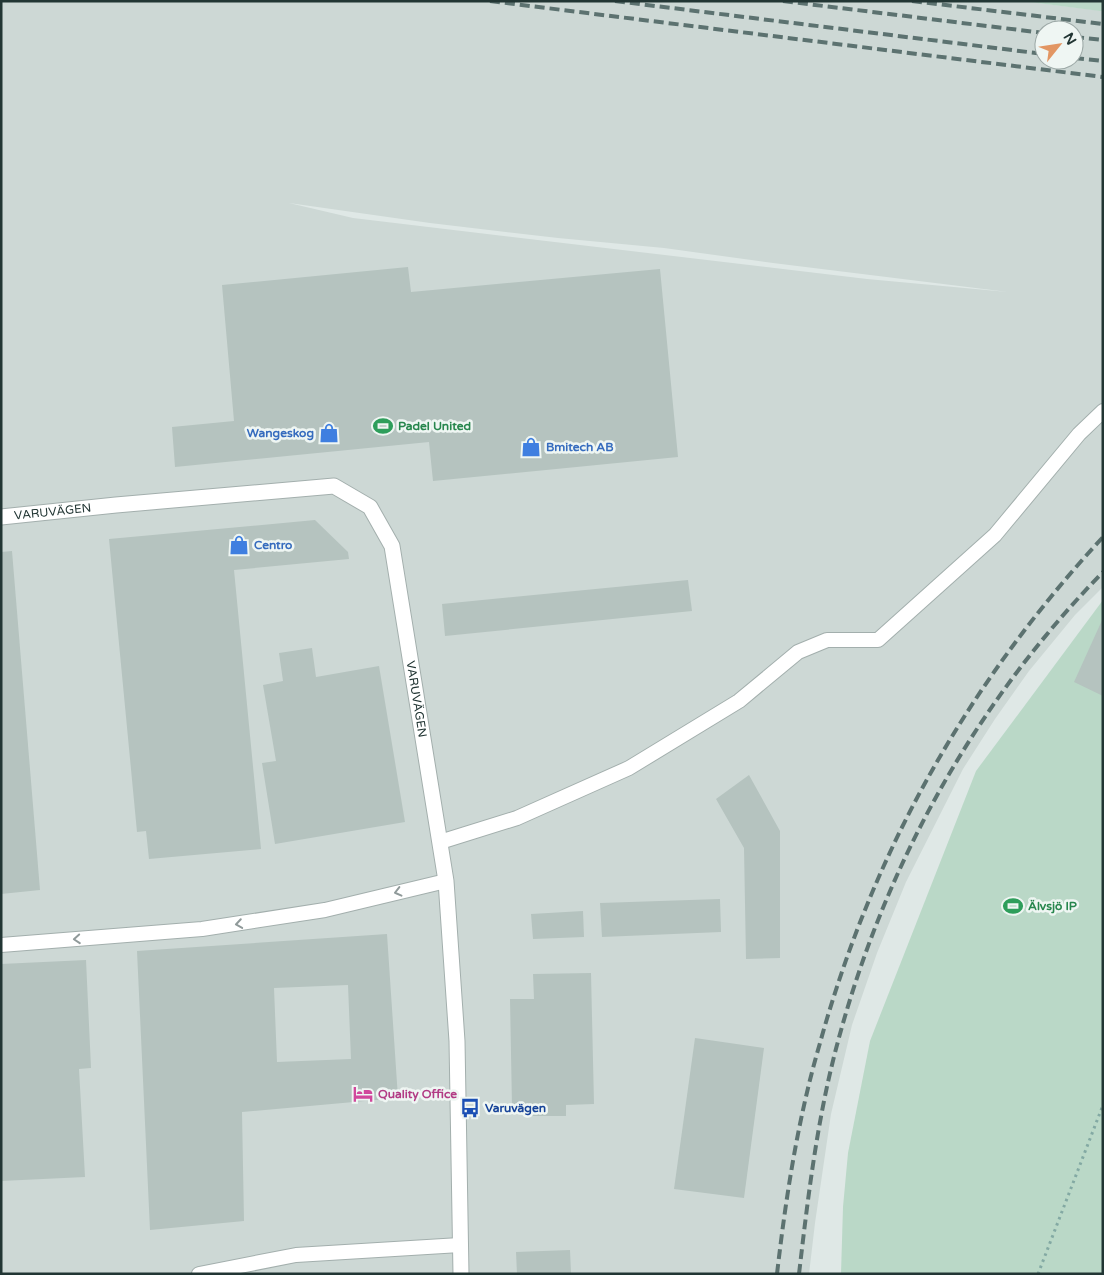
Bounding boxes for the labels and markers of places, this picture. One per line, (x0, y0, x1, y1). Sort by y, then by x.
sports icon: Padel United (372, 415, 394, 437)
place label: Padel United (398, 419, 471, 433)
shop icon: Wangeskog (318, 422, 340, 444)
place label: Wangeskog (247, 426, 314, 441)
shop icon: Bmitech AB (520, 436, 542, 458)
place label: Bmitech AB (546, 440, 614, 454)
shop icon: Centro (228, 534, 250, 556)
place label: Centro (254, 538, 292, 552)
sports icon: Älvsjö IP (1002, 895, 1024, 917)
place label: Älvsjö IP (1028, 899, 1077, 914)
hotel icon: Quality Office (352, 1083, 374, 1105)
place label: Quality Office (378, 1087, 457, 1102)
bus stop icon: Varuvägen (459, 1097, 481, 1119)
place label: Varuvägen (485, 1101, 546, 1116)

